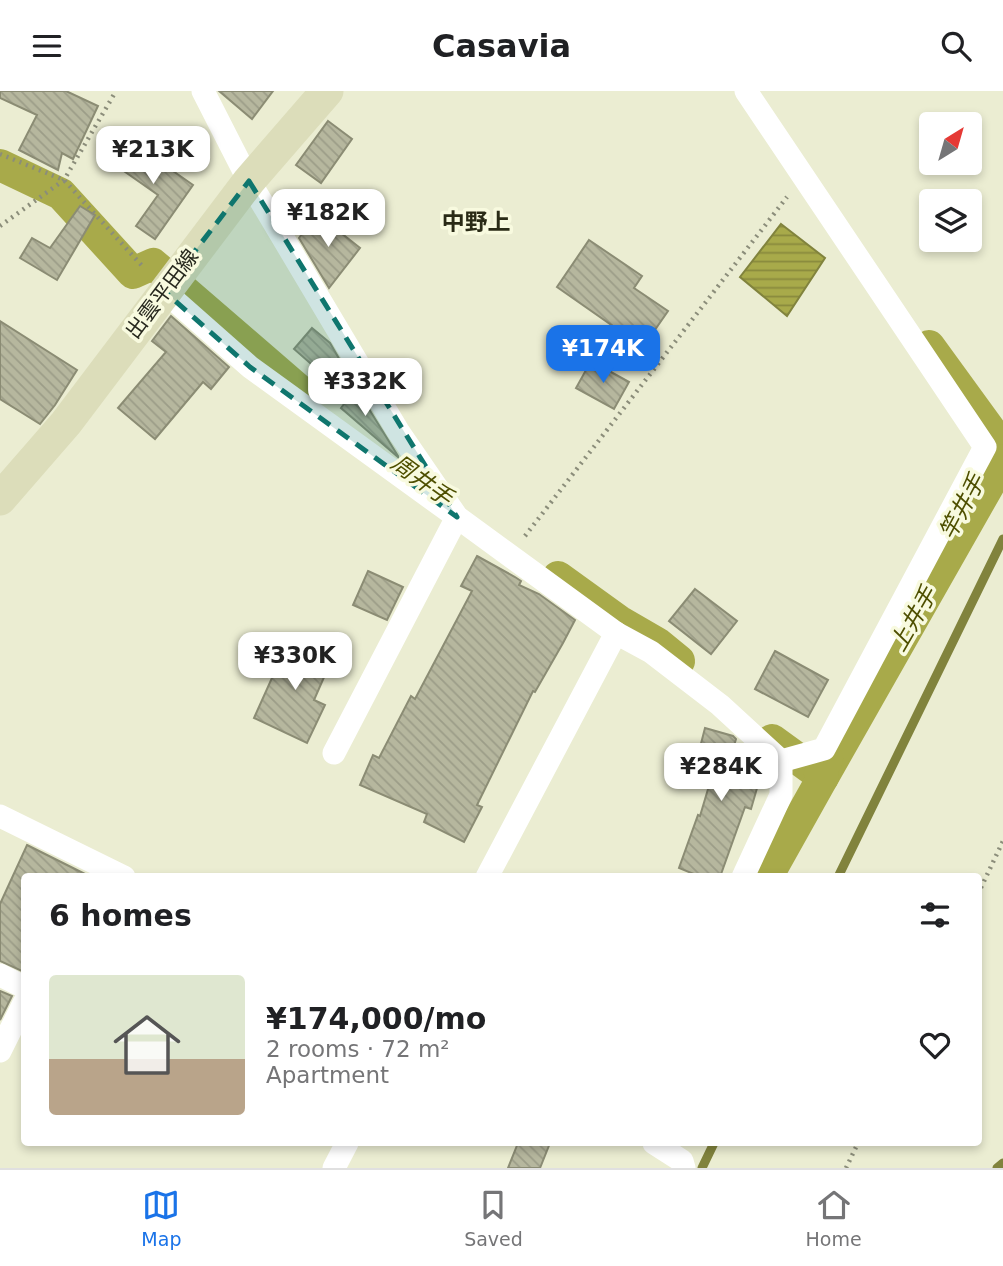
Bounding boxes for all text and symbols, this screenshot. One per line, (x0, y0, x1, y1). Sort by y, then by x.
icon: menu (28, 27, 66, 65)
text: Casavia (432, 27, 571, 65)
icon: search (937, 27, 975, 65)
north arrow (919, 112, 982, 175)
map controls (919, 112, 982, 252)
pin: ¥213K (104, 127, 202, 186)
text: ¥213K (112, 136, 194, 162)
button: layers (919, 189, 982, 252)
pin: ¥182K (279, 190, 377, 249)
text: ¥182K (287, 199, 369, 225)
district label: 中野上 (442, 209, 511, 235)
street label: 出雲平田線 (121, 245, 203, 343)
pin: ¥174K (554, 325, 652, 385)
text: ¥174K (562, 335, 644, 361)
pin: ¥332K (316, 359, 414, 418)
text: ¥332K (324, 368, 406, 394)
water label: 周井手 (386, 449, 459, 512)
water label: 竿井手 (934, 469, 991, 544)
water label: 上井手 (884, 581, 943, 655)
pin: ¥330K (246, 633, 344, 692)
text: ¥330K (254, 642, 336, 668)
pin: ¥284K (672, 743, 770, 803)
text: ¥284K (680, 753, 762, 779)
icon: filters (916, 896, 954, 934)
text: 6 homes (49, 898, 192, 933)
text: ¥174,000/mo (266, 1001, 486, 1036)
icon: home (105, 1003, 189, 1087)
icon: heart (916, 1026, 954, 1064)
text: 2 rooms · 72 m² (266, 1036, 450, 1062)
text: Apartment (266, 1062, 389, 1088)
tab: Map (141, 1186, 181, 1250)
tab: Saved (464, 1186, 523, 1250)
tab: Home (806, 1186, 862, 1250)

